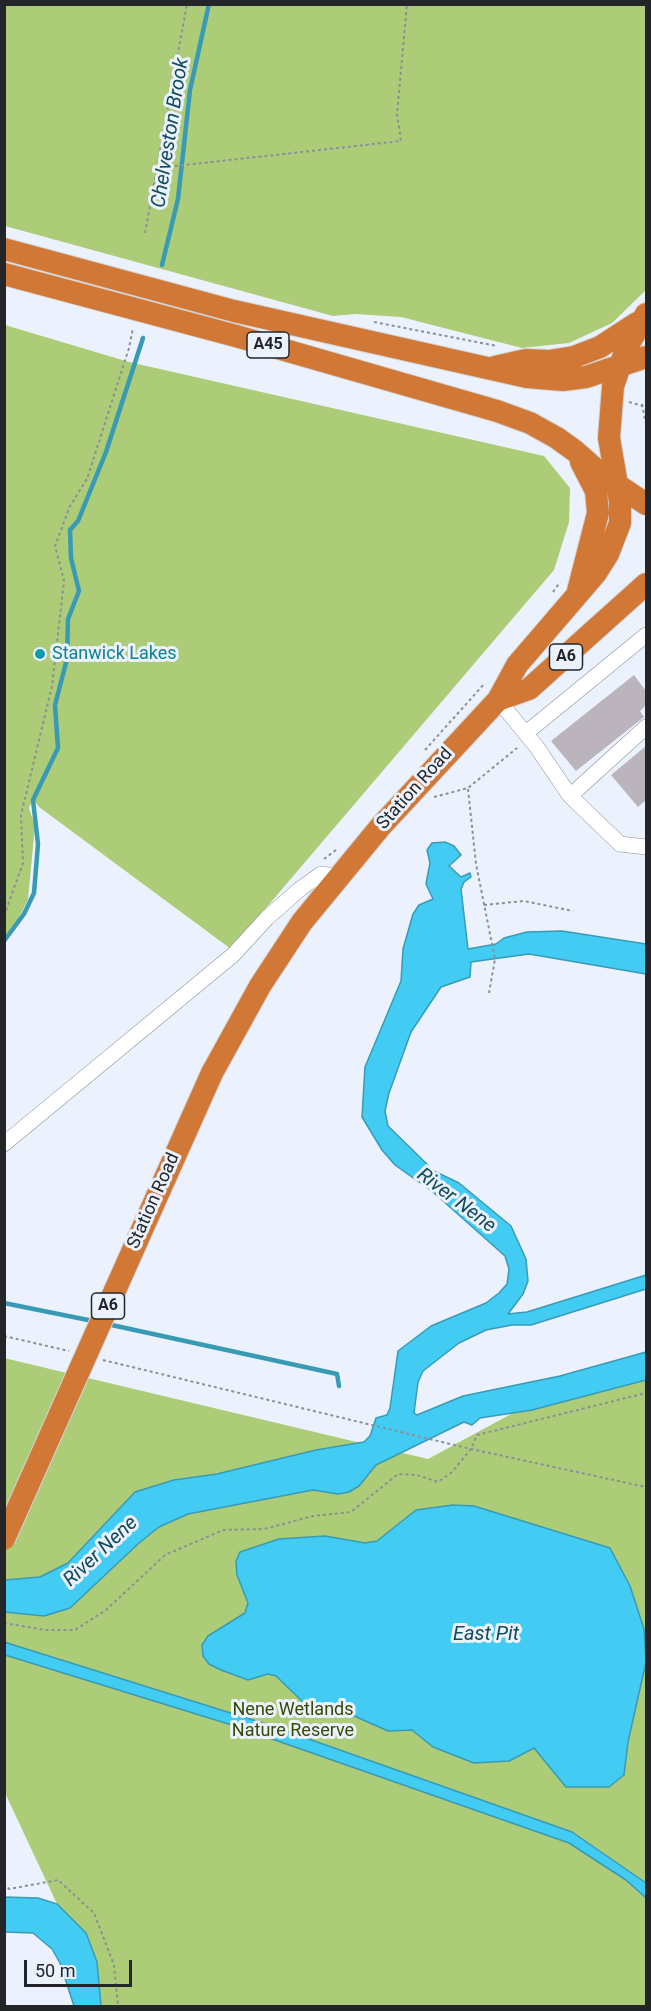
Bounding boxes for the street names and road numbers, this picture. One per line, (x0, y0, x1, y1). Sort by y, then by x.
road number: A45 (247, 332, 289, 358)
road number: A6 (550, 644, 582, 670)
street label: Station Road (373, 744, 457, 834)
street label: Station Road (123, 1150, 185, 1252)
road number: A6 (92, 1293, 124, 1319)

